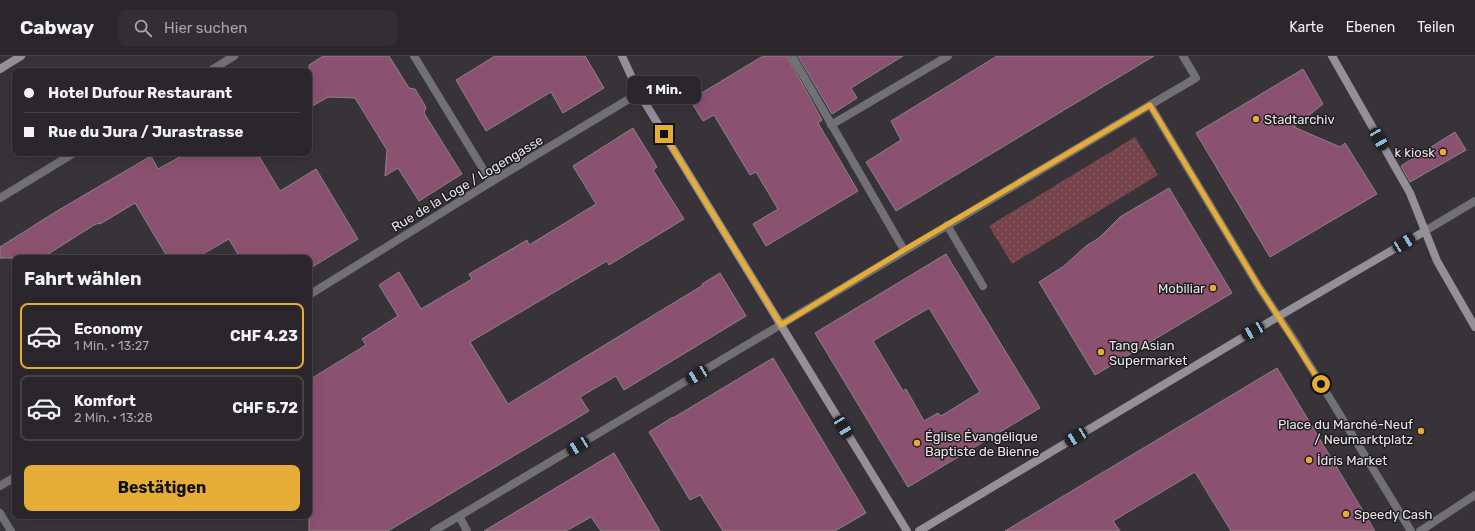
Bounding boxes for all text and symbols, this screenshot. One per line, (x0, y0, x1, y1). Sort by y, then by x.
search box (118, 10, 398, 46)
text: Cabway (20, 16, 94, 39)
icon: search (132, 17, 154, 39)
text: Hier suchen (164, 19, 247, 37)
text: Karte (1289, 19, 1324, 36)
text: Ebenen (1346, 19, 1395, 36)
text: Teilen (1417, 19, 1455, 36)
callout: 1 Min. (627, 76, 701, 104)
text: 1 Min. (646, 82, 682, 97)
text: Hotel Dufour Restaurant (48, 84, 232, 102)
place label: Stadtarchiv (1264, 112, 1335, 127)
marker: Stadtarchiv (1251, 114, 1261, 124)
text: Rue du Jura / Jurastrasse (48, 123, 243, 141)
route end (655, 125, 673, 143)
car (1368, 126, 1390, 152)
street label: Rue de la Loge / Logengasse (389, 132, 546, 235)
place label: k kiosk (1395, 145, 1435, 160)
marker: k kiosk (1438, 147, 1448, 157)
car (1391, 232, 1417, 254)
text: Fahrt wählen (24, 268, 142, 290)
place label: Mobiliar (1158, 281, 1205, 296)
marker: Mobiliar (1208, 283, 1218, 293)
icon: car (26, 318, 62, 354)
text: Economy (74, 320, 143, 338)
car (1240, 320, 1266, 342)
text: CHF 4.23 (230, 327, 298, 345)
text: 1 Min. · 13:27 (74, 338, 149, 353)
place label: Tang Asian Supermarket (1109, 338, 1187, 368)
marker: Tang Asian Supermarket (1096, 347, 1106, 357)
car (684, 364, 710, 386)
route start (1312, 375, 1330, 393)
icon: car (26, 390, 62, 426)
text: Komfort (74, 392, 136, 410)
text: CHF 5.72 (232, 399, 298, 417)
text: 2 Min. · 13:28 (74, 410, 153, 425)
car (832, 414, 854, 440)
place label: Place du Marché-Neuf / Neumarktplatz (1278, 417, 1413, 447)
car (1063, 426, 1089, 448)
marker: Place du Marché-Neuf / Neumarktplatz (1416, 426, 1426, 436)
place label: Église Évangélique Baptiste de Bienne (925, 429, 1039, 459)
car (565, 435, 591, 457)
marker: Église Évangélique Baptiste de Bienne (912, 438, 922, 448)
place label: İdris Market (1317, 453, 1387, 468)
marker: İdris Market (1304, 455, 1314, 465)
button: Bestätigen (24, 465, 300, 511)
place label: Speedy Cash (1354, 507, 1433, 522)
marker: Speedy Cash (1341, 509, 1351, 519)

